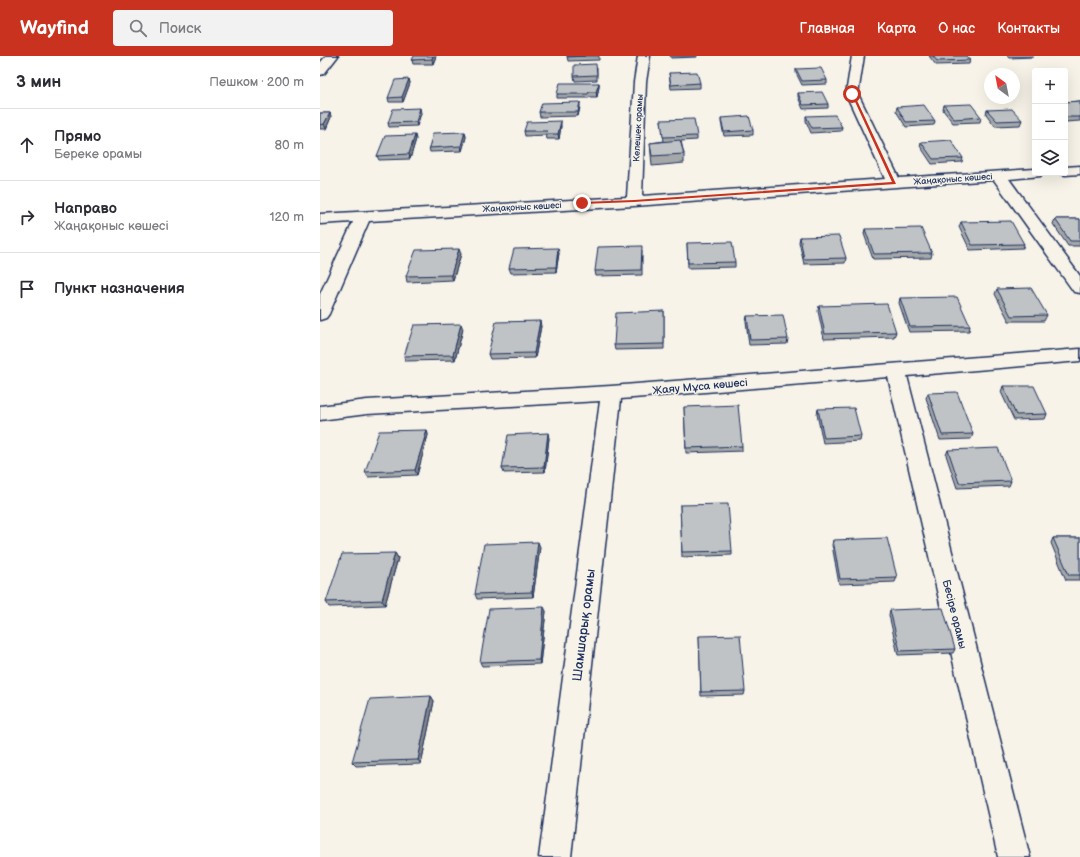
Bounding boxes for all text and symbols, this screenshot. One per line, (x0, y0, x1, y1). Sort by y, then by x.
search box (113, 10, 393, 46)
text: Wayfind (20, 17, 89, 40)
icon: search (127, 17, 149, 39)
text: Поиск (159, 19, 202, 38)
text: Главная (800, 20, 855, 37)
text: Карта (877, 20, 916, 37)
text: О нас (938, 20, 975, 37)
text: Контакты (997, 20, 1060, 37)
north arrow (984, 68, 1020, 104)
map controls (1032, 68, 1068, 176)
button: + (1032, 68, 1068, 104)
text: 3 мин (16, 72, 61, 92)
text: Пешком · 200 m (209, 74, 304, 90)
route start (843, 85, 861, 103)
street label: Келешек орамы (631, 94, 646, 162)
button: − (1032, 104, 1068, 140)
text: Прямо (54, 127, 101, 146)
icon: ahead (16, 134, 38, 156)
text: 80 m (275, 137, 304, 153)
button: layers (1032, 140, 1068, 176)
text: Береке орамы (54, 146, 142, 162)
street label: Жаңақоныс көшесі (913, 171, 993, 188)
route end (573, 194, 591, 212)
text: Направо (54, 199, 117, 218)
street label: Жаңақоныс көшесі (482, 200, 562, 215)
icon: right (16, 206, 38, 228)
text: 120 m (269, 209, 304, 225)
text: Жаңақоныс көшесі (54, 218, 169, 234)
icon: arrive (16, 278, 38, 300)
text: Пункт назначения (54, 279, 185, 298)
street label: Жаяу Мұса көшесі (652, 376, 748, 397)
street label: Шамшарық орамы (569, 568, 599, 682)
street label: Бесіре орамы (940, 578, 969, 650)

